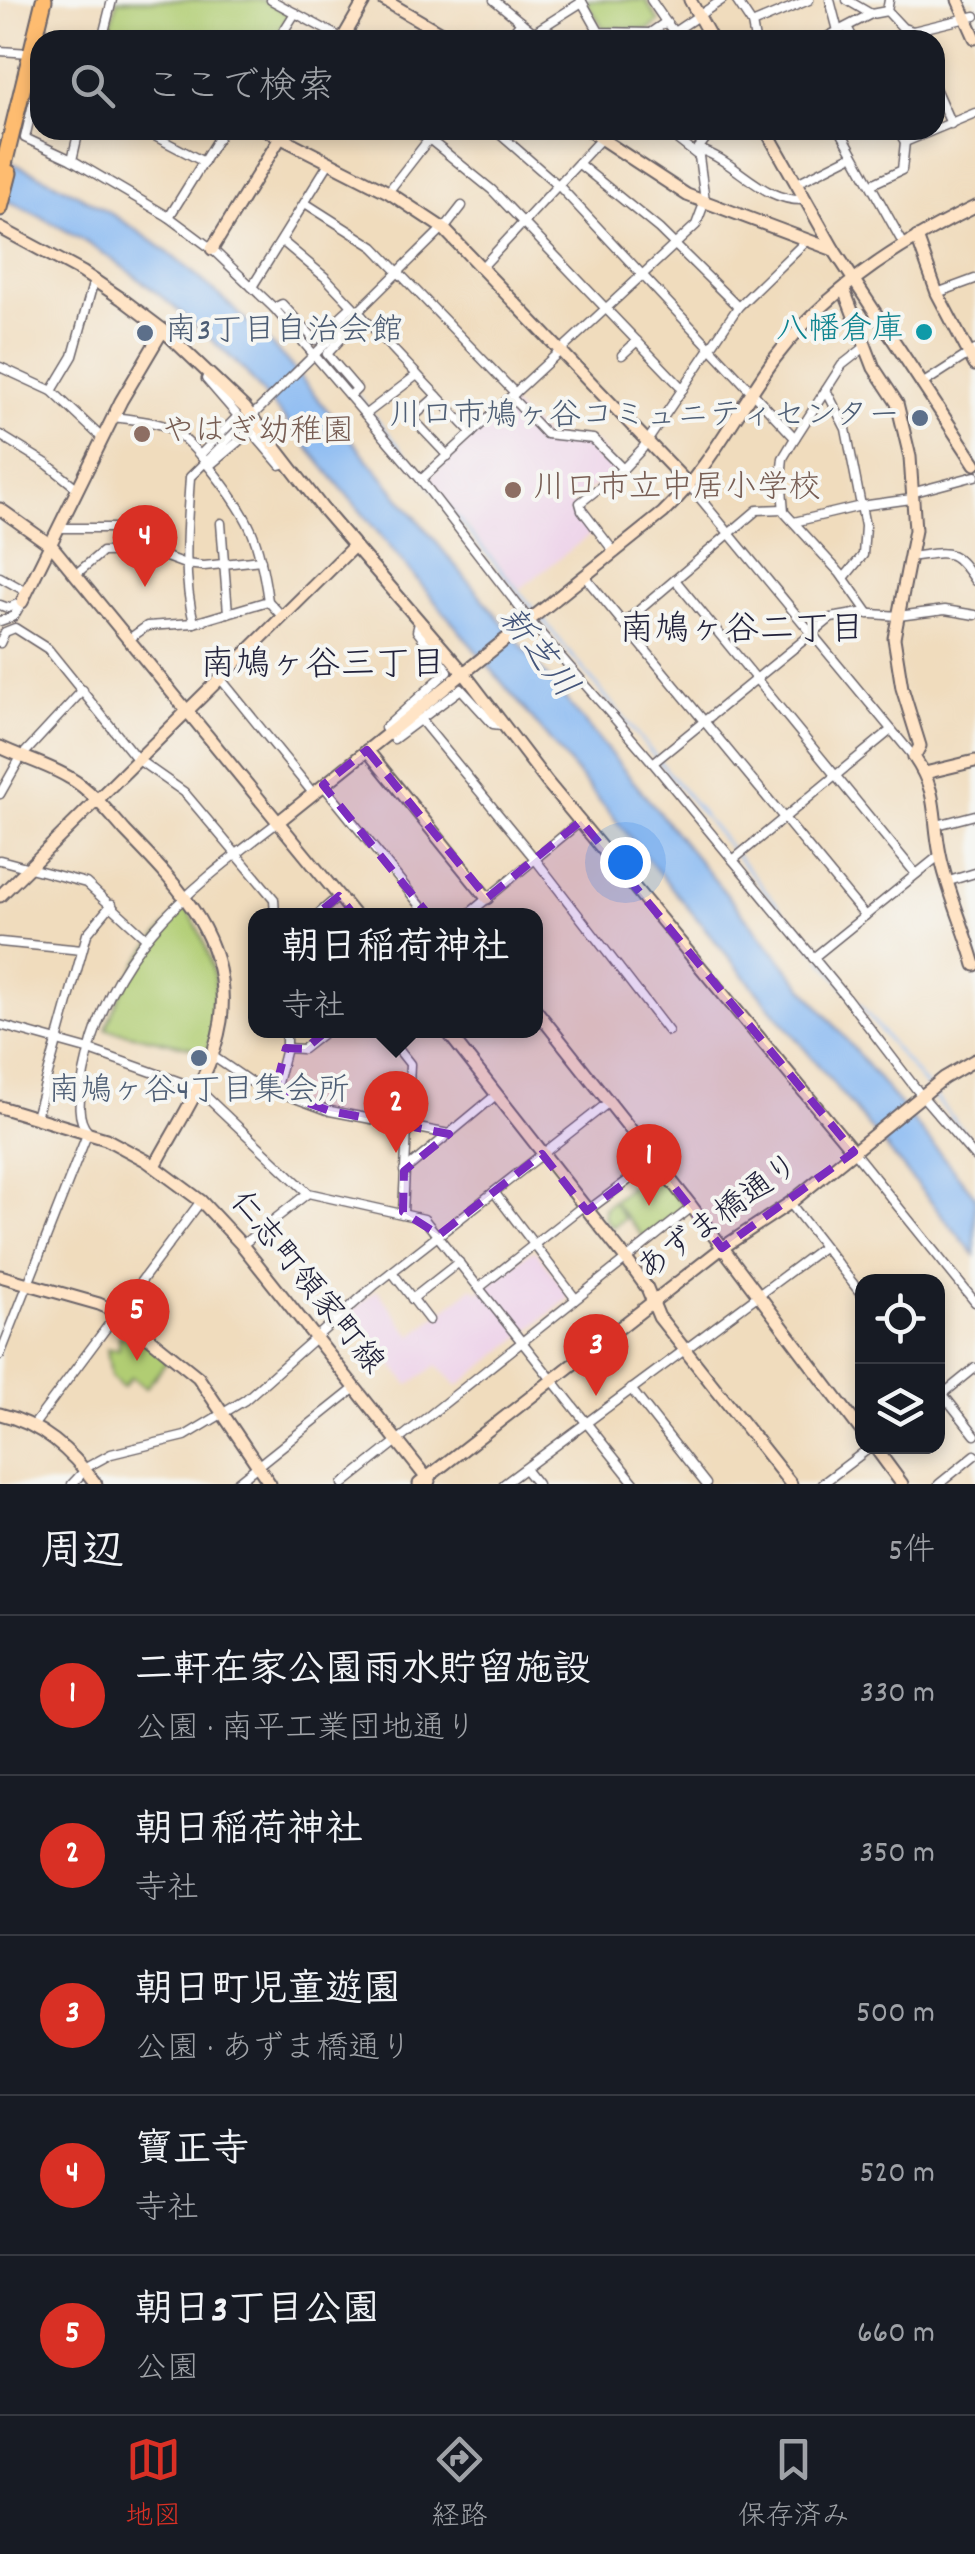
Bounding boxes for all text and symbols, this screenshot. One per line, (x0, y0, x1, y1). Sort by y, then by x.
search box (30, 30, 945, 140)
icon: search (65, 58, 120, 113)
text: ここで検索 (145, 62, 335, 117)
place label: 八幡倉庫 (776, 309, 904, 355)
place label: 南3丁目自治会館 (165, 310, 403, 356)
marker: 八幡倉庫 (913, 321, 935, 343)
marker: 南3丁目自治会館 (134, 322, 156, 344)
place label: 川口市鳩ヶ谷コミュニティセンター (389, 395, 900, 441)
marker: 川口市鳩ヶ谷コミュニティセンター (909, 407, 931, 429)
place label: やはぎ幼稚園 (162, 411, 354, 457)
marker: やはぎ幼稚園 (131, 423, 153, 445)
place label: 川口市立中居小学校 (533, 467, 821, 513)
marker: 川口市立中居小学校 (502, 479, 524, 501)
pin: 4 (112, 504, 178, 587)
water label: 新芝川 (484, 597, 588, 711)
district label: 南鳩ヶ谷二丁目 (619, 607, 865, 657)
district label: 南鳩ヶ谷三丁目 (200, 642, 446, 692)
your location (600, 837, 651, 888)
popup (248, 908, 543, 1038)
text: 朝日稲荷神社 (281, 923, 510, 978)
text: 寺社 (281, 986, 346, 1032)
marker: 南鳩ヶ谷4丁目集会所 (188, 1047, 210, 1069)
place label: 南鳩ヶ谷4丁目集会所 (48, 1070, 350, 1116)
pin: 2 (364, 1070, 428, 1153)
pin: 1 (616, 1124, 682, 1206)
street label: あずま橋通り (629, 1144, 811, 1294)
street label: 仁志町領家町線 (217, 1182, 393, 1386)
map controls (855, 1274, 945, 1454)
button: locate (855, 1274, 945, 1364)
pin: 5 (104, 1278, 170, 1361)
pin: 3 (564, 1314, 628, 1396)
button: layers (855, 1364, 945, 1454)
text: 周辺 (40, 1525, 124, 1585)
text: 5件 (888, 1530, 935, 1576)
text: 二軒在家公園雨水貯留施設 (135, 1645, 591, 1700)
text: 1 (69, 1672, 76, 1718)
text: 330 m (860, 1672, 935, 1718)
text: 公園 · 南平工業団地通り (135, 1708, 477, 1754)
text: 朝日稲荷神社 (135, 1805, 363, 1860)
text: 2 (66, 1832, 79, 1878)
text: 350 m (859, 1832, 935, 1878)
text: 寺社 (135, 1868, 199, 1914)
text: 朝日町児童遊園 (135, 1965, 401, 2020)
text: 3 (65, 1992, 80, 2038)
text: 500 m (856, 1992, 935, 2038)
text: 公園 · あずま橋通り (135, 2028, 412, 2074)
text: 寶正寺 (135, 2125, 249, 2180)
text: 4 (66, 2152, 79, 2198)
text: 520 m (859, 2152, 935, 2198)
text: 寺社 (135, 2188, 199, 2234)
text: 朝日3丁目公園 (135, 2285, 380, 2340)
text: 5 (65, 2312, 80, 2358)
text: 660 m (857, 2312, 935, 2358)
text: 公園 (135, 2348, 199, 2394)
tab: 地図 (125, 2432, 181, 2539)
tab: 経路 (431, 2432, 488, 2539)
tab: 保存済み (738, 2432, 850, 2539)

